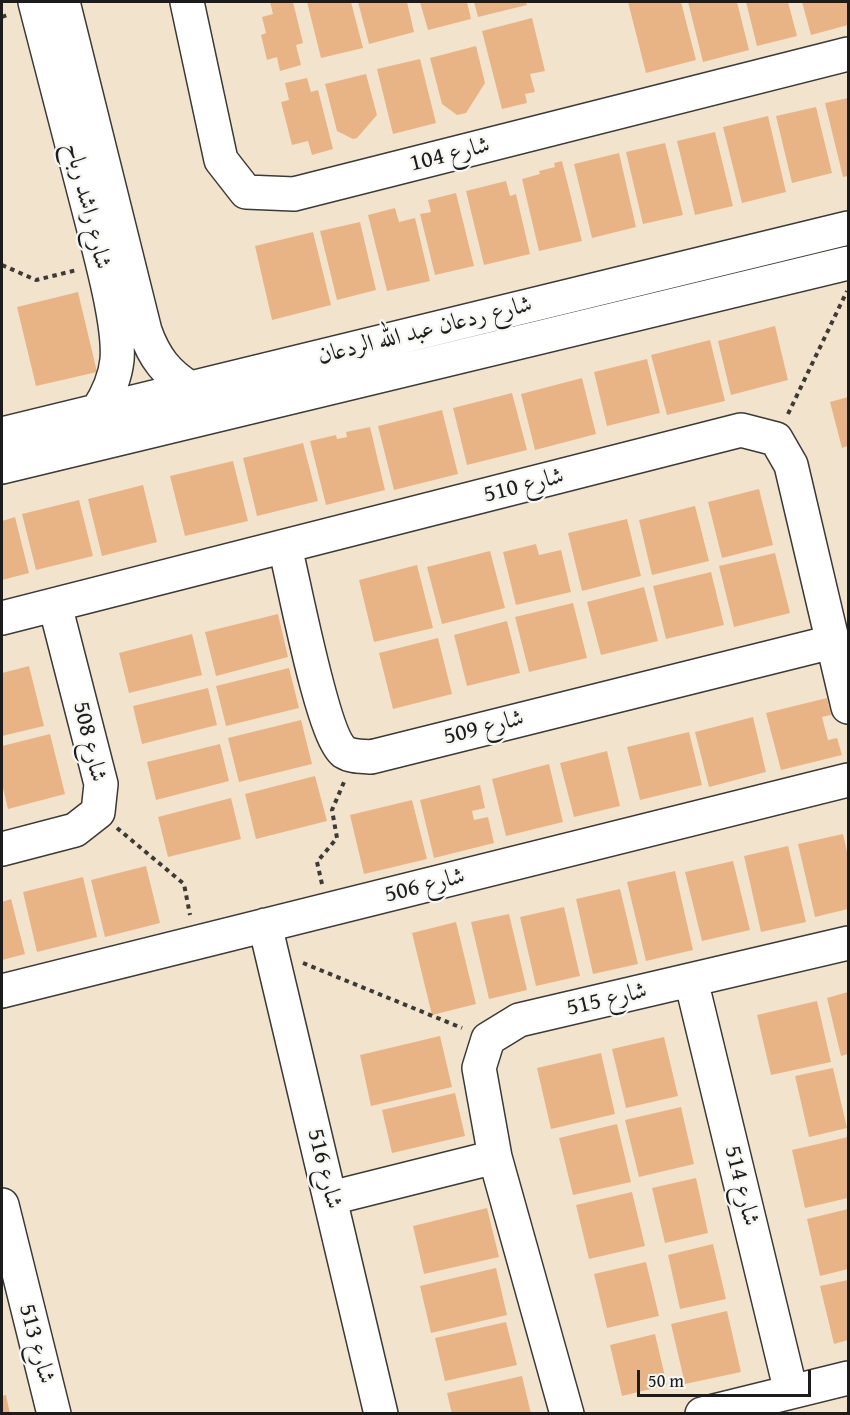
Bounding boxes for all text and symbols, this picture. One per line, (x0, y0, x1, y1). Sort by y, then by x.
street label: شارع 104 (407, 131, 493, 179)
street label: شارع راشد رباح (57, 140, 117, 272)
street label: شارع ردعان عبد الله الردعان (315, 290, 535, 372)
street label: شارع 510 (481, 462, 567, 510)
street label: شارع 508 (66, 699, 112, 785)
street label: شارع 509 (441, 704, 527, 752)
street label: شارع 506 (382, 862, 468, 910)
street label: شارع 515 (564, 977, 650, 1023)
street label: شارع 516 (300, 1126, 348, 1212)
street label: شارع 514 (717, 1143, 765, 1229)
street label: شارع 513 (12, 1301, 60, 1387)
scale bar (640, 1358, 814, 1396)
text: 50 m (648, 1367, 684, 1394)

